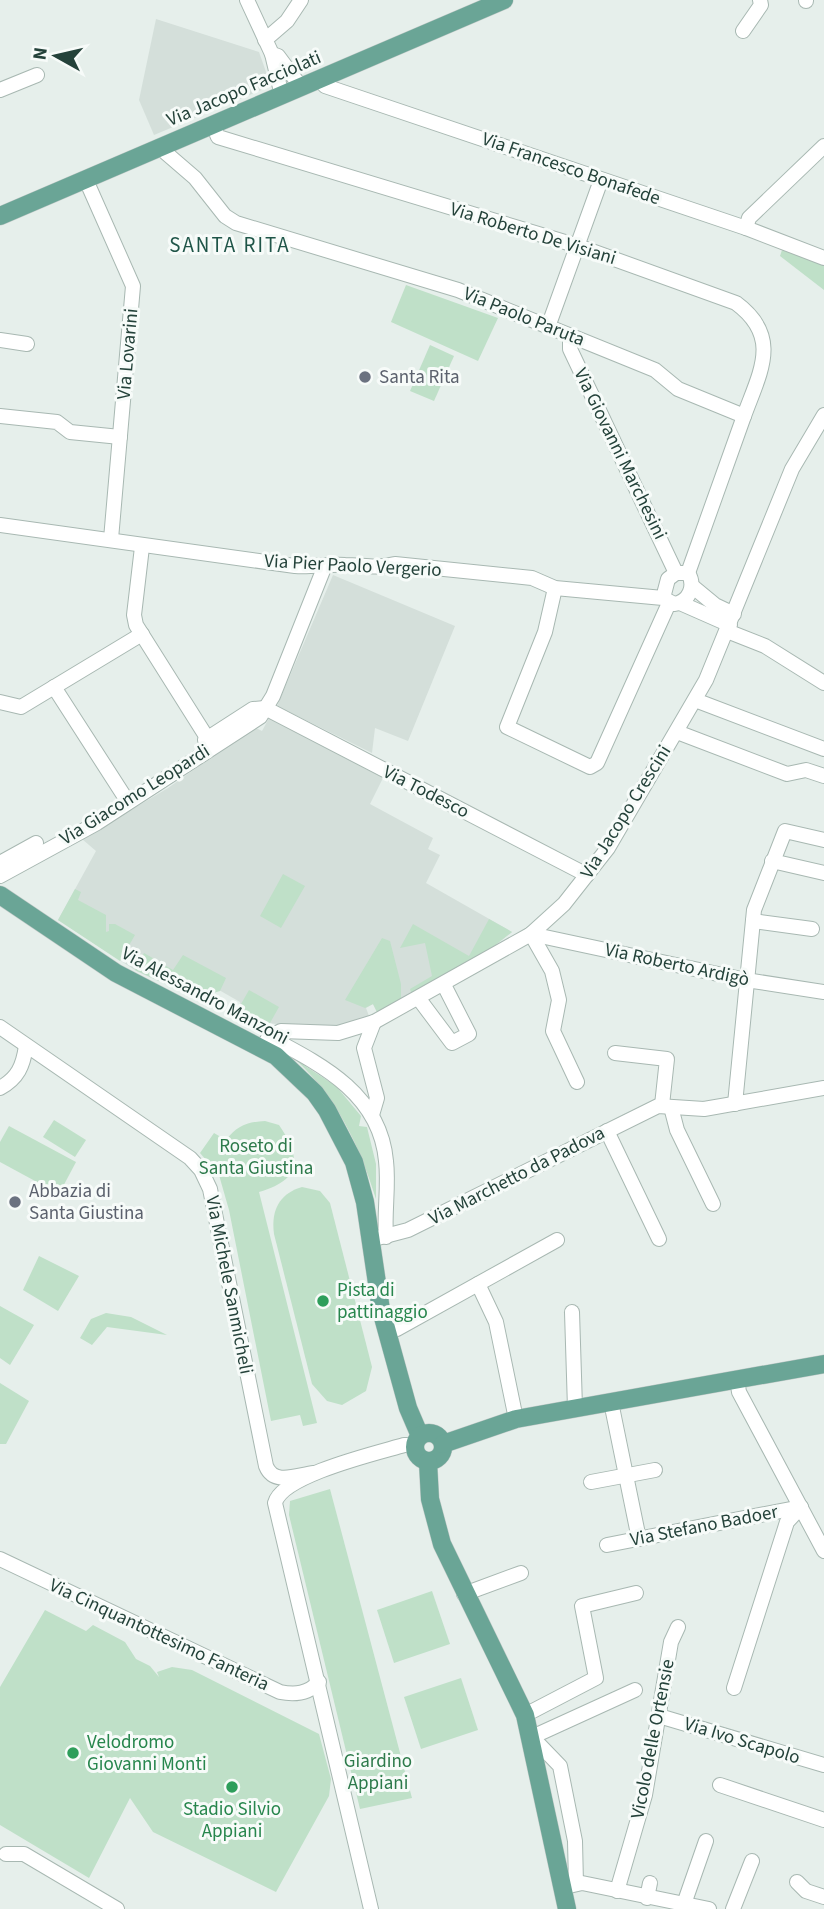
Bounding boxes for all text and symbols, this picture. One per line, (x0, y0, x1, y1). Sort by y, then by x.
north arrow (21, 21, 91, 91)
street label: Via Jacopo Facciolati (163, 44, 325, 134)
text: N (26, 46, 55, 62)
street label: Via Francesco Bonafede (478, 126, 664, 212)
street label: Via Roberto De Visiani (447, 196, 619, 272)
district label: SANTA RITA (169, 230, 291, 260)
street label: Via Paolo Paruta (459, 280, 589, 354)
street label: Via Lovarini (111, 307, 145, 401)
place label: Santa Rita (379, 364, 460, 391)
street label: Via Giovanni Marchesini (567, 364, 673, 544)
marker: Santa Rita (357, 369, 373, 385)
street label: Via Pier Paolo Vergerio (264, 548, 442, 584)
street label: Via Giacomo Leopardi (55, 738, 215, 852)
street label: Via Jacopo Crescini (574, 740, 678, 884)
street label: Via Todesco (378, 759, 474, 825)
street label: Via Roberto Ardigò (602, 937, 752, 993)
street label: Via Alessandro Manzoni (116, 940, 294, 1052)
street label: Via Marchetto da Padova (424, 1120, 610, 1232)
park label: Roseto di Santa Giustina (199, 1133, 313, 1182)
place label: Abbazia di Santa Giustina (29, 1178, 144, 1227)
street label: Via Michele Sanmicheli (198, 1193, 260, 1377)
marker: Abbazia di Santa Giustina (7, 1194, 23, 1210)
place label: Pista di pattinaggio (337, 1277, 428, 1326)
marker: Pista di pattinaggio (315, 1293, 331, 1309)
street label: Via Stefano Badoer (628, 1498, 781, 1554)
street label: Via Cinquantottesimo Fanteria (45, 1572, 273, 1698)
street label: Vicolo delle Ortensie (624, 1657, 682, 1821)
street label: Via Ivo Scapolo (681, 1711, 803, 1771)
place label: Velodromo Giovanni Monti (87, 1729, 207, 1778)
marker: Velodromo Giovanni Monti (65, 1745, 81, 1761)
park label: Giardino Appiani (344, 1748, 412, 1797)
marker: Stadio Silvio Appiani (224, 1779, 240, 1795)
place label: Stadio Silvio Appiani (183, 1796, 281, 1845)

